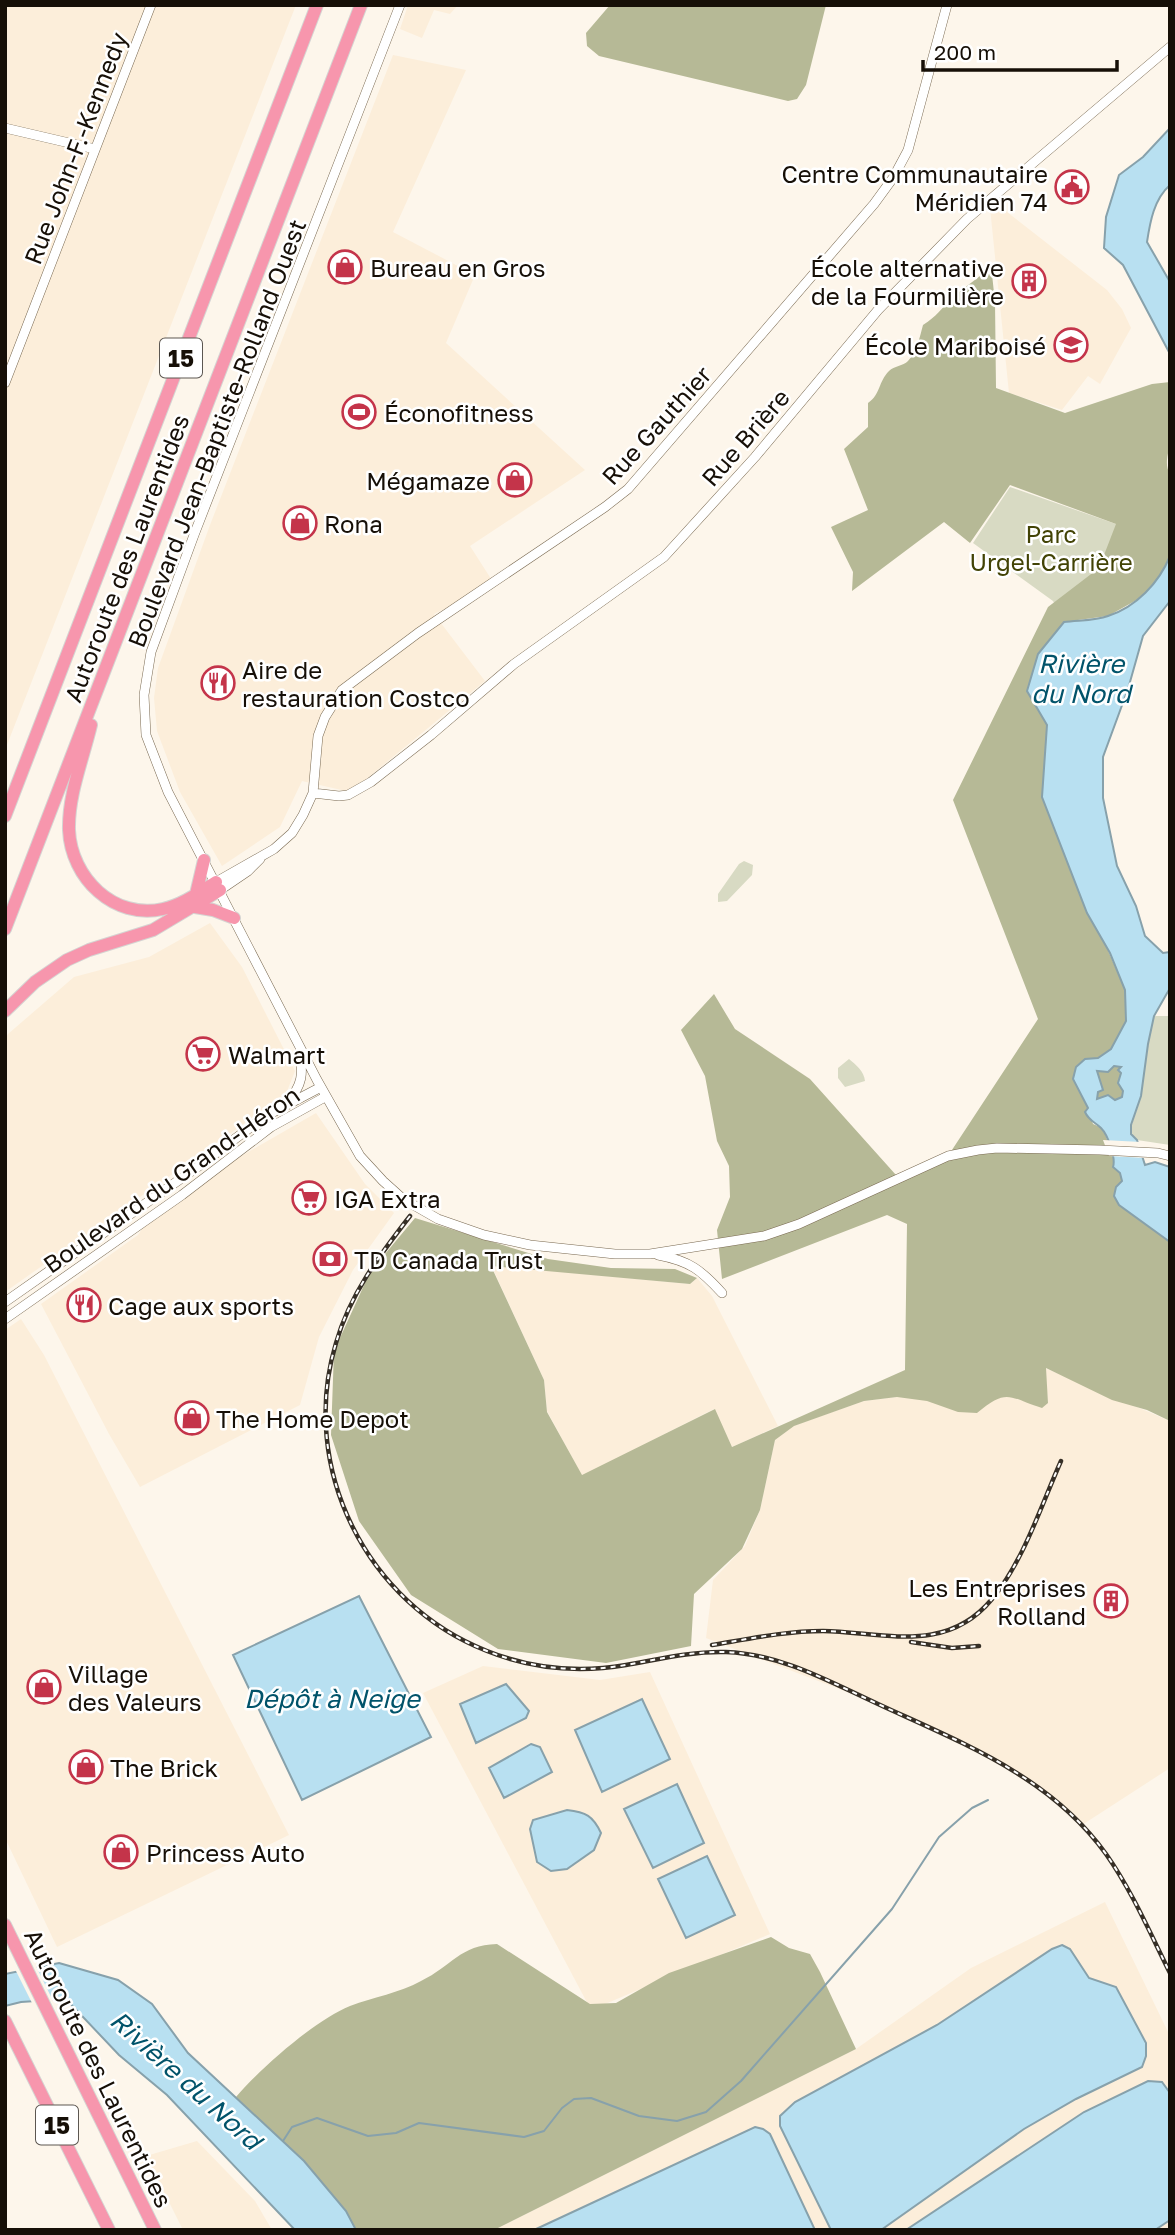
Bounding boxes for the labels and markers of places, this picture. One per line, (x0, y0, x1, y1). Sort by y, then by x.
place label: Centre Communautaire Méridien 74 (781, 159, 1048, 216)
public building icon: Centre Communautaire Méridien 74 (1053, 168, 1091, 206)
shop icon: Bureau en Gros (326, 248, 364, 286)
place label: Bureau en Gros (370, 253, 546, 282)
place label: École alternative de la Fourmilière (810, 253, 1004, 310)
building icon: École alternative de la Fourmilière (1010, 262, 1048, 300)
school or university icon: École Mariboisé (1052, 326, 1090, 364)
place label: École Mariboisé (865, 331, 1046, 360)
sports icon: Éconofitness (340, 393, 378, 431)
place label: Éconofitness (384, 398, 534, 427)
shop icon: Mégamaze (496, 461, 534, 499)
place label: Mégamaze (366, 466, 490, 495)
shop icon: Rona (281, 504, 319, 542)
place label: Rona (324, 509, 383, 538)
place label: Aire de restauration Costco (242, 655, 470, 712)
restaurant icon: Aire de restauration Costco (199, 664, 237, 702)
supermarket icon: Walmart (184, 1035, 222, 1073)
place label: Walmart (228, 1040, 326, 1069)
supermarket icon: IGA Extra (290, 1179, 328, 1217)
place label: IGA Extra (334, 1184, 441, 1213)
bank icon: TD Canada Trust (311, 1240, 349, 1278)
place label: TD Canada Trust (354, 1245, 543, 1274)
restaurant icon: Cage aux sports (65, 1286, 103, 1324)
place label: Cage aux sports (108, 1291, 294, 1320)
shop icon: The Home Depot (173, 1399, 211, 1437)
place label: The Home Depot (216, 1404, 409, 1433)
place label: Les Entreprises Rolland (908, 1573, 1086, 1630)
building icon: Les Entreprises Rolland (1092, 1582, 1130, 1620)
place label: Village des Valeurs (68, 1659, 202, 1716)
shop icon: Village des Valeurs (25, 1668, 63, 1706)
shop icon: The Brick (67, 1748, 105, 1786)
place label: The Brick (110, 1753, 218, 1782)
shop icon: Princess Auto (102, 1833, 140, 1871)
place label: Princess Auto (146, 1838, 305, 1867)

